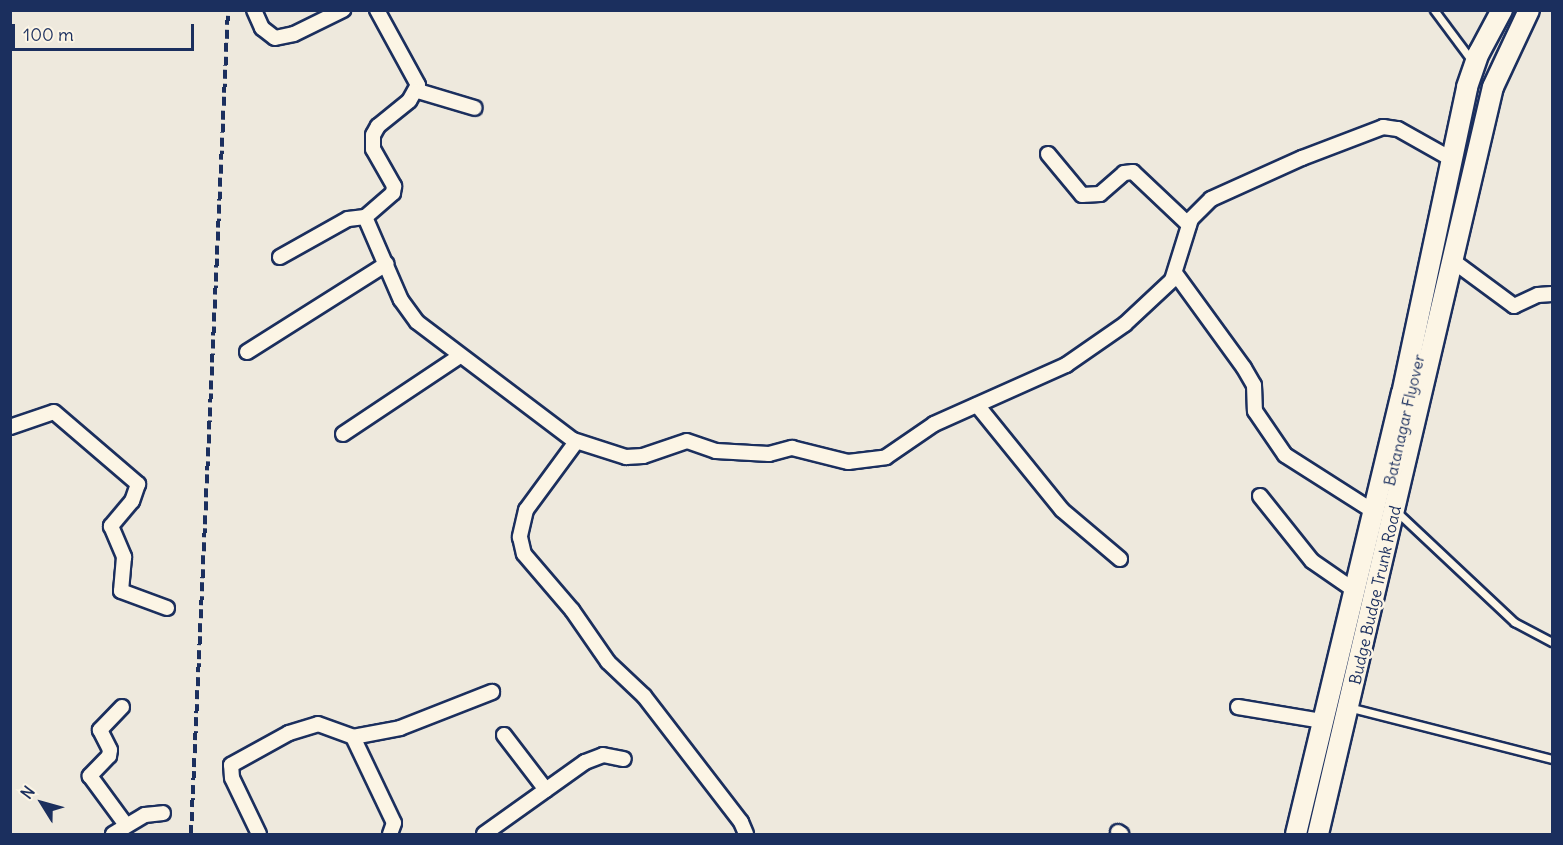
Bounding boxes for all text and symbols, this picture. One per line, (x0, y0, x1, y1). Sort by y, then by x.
scale bar (15, 12, 196, 50)
text: 100 m (23, 23, 74, 46)
street label: Batanagar Flyover (1380, 352, 1428, 488)
street label: Budge Budge Trunk Road (1345, 504, 1405, 686)
north arrow (12, 773, 72, 833)
text: N (16, 782, 39, 803)

